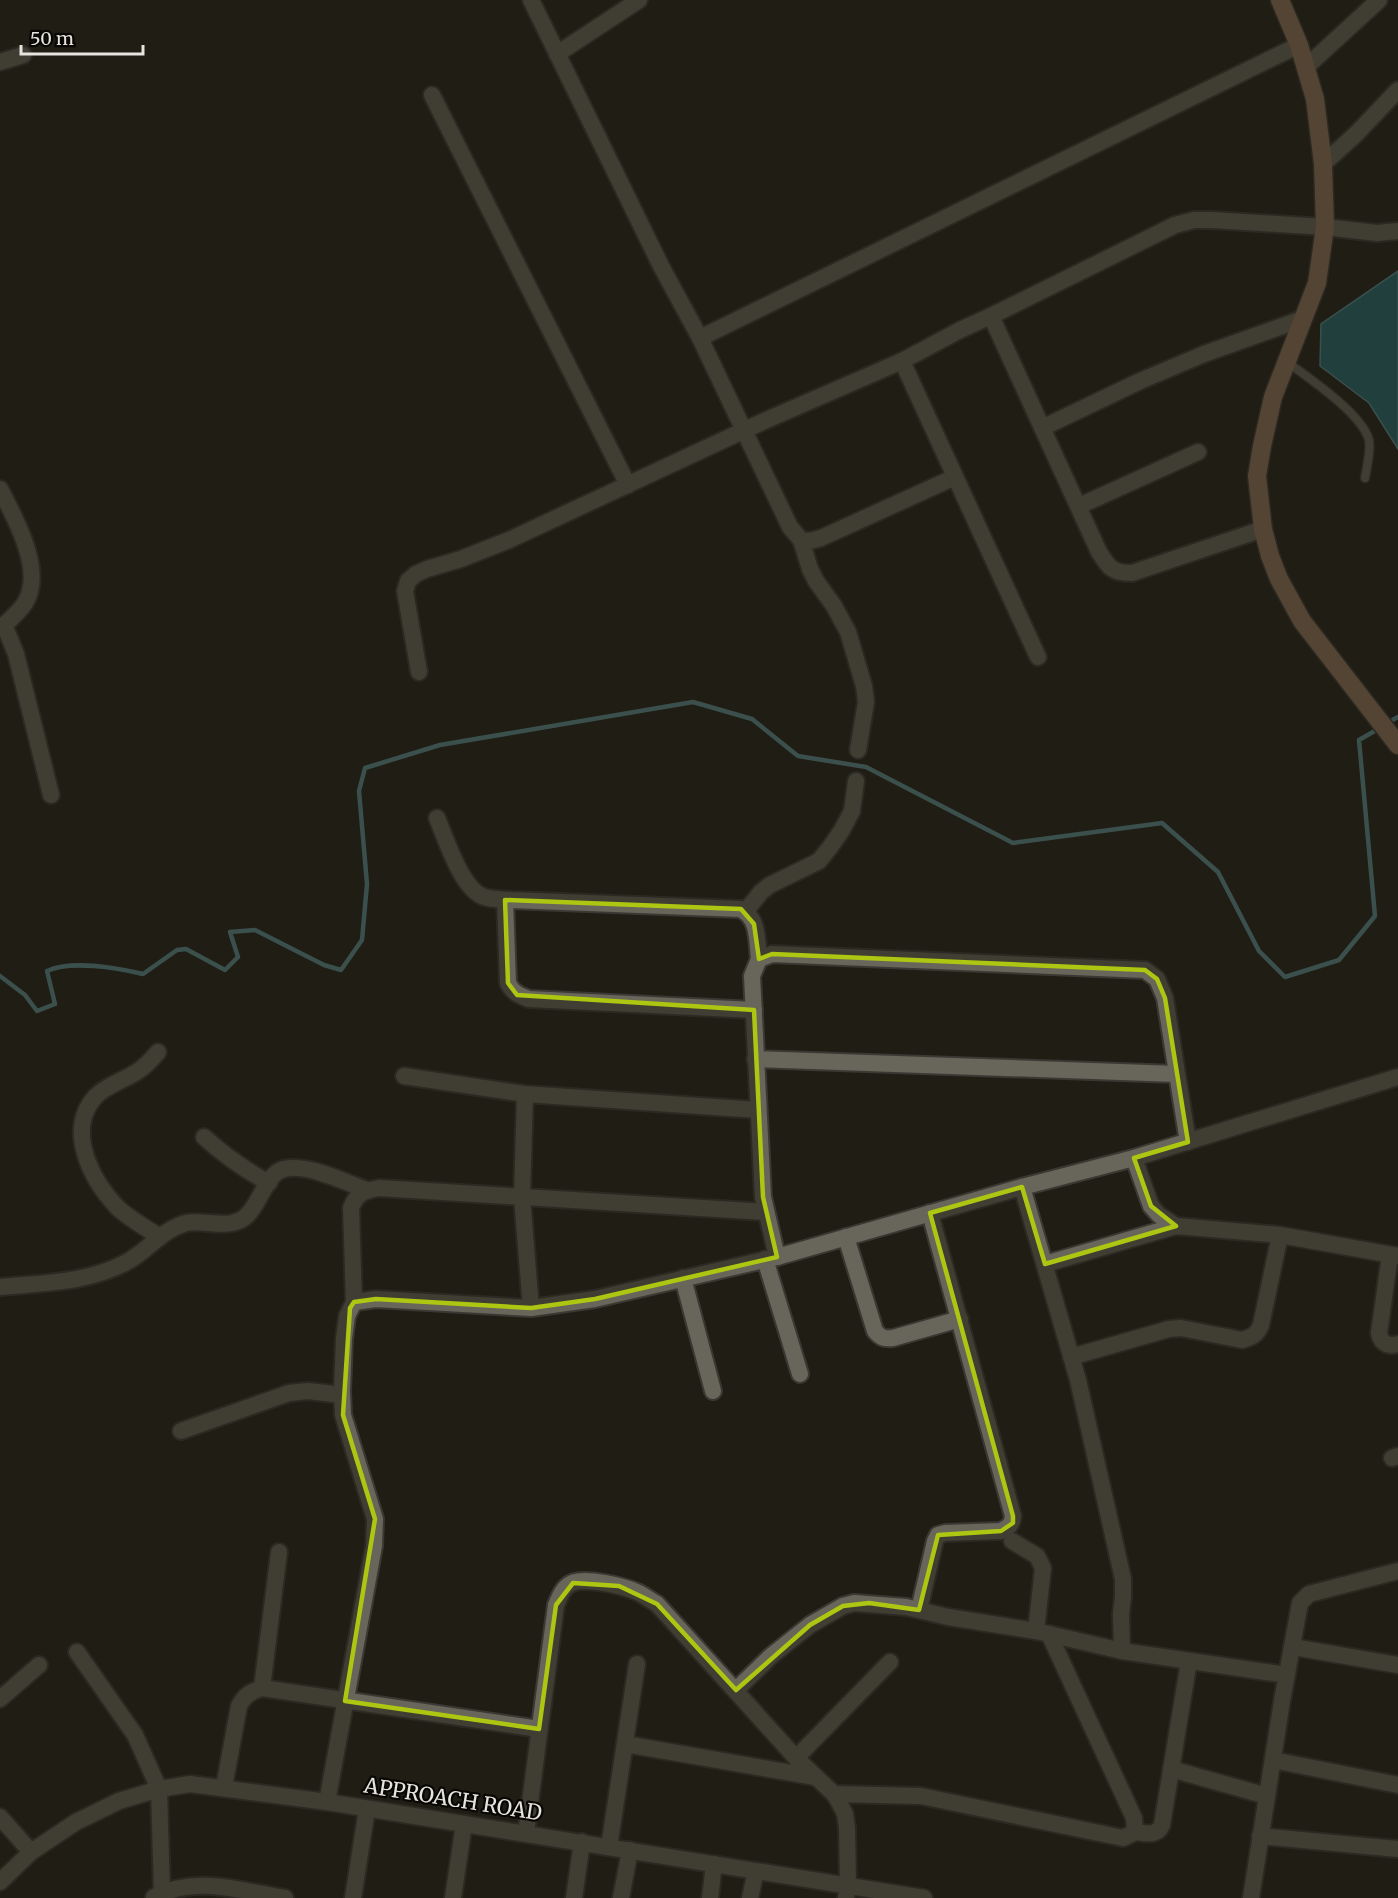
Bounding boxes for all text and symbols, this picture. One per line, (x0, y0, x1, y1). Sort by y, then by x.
scale bar (21, 18, 142, 56)
text: 50 m (30, 27, 74, 50)
street label: APPROACH ROAD (361, 1771, 544, 1826)

